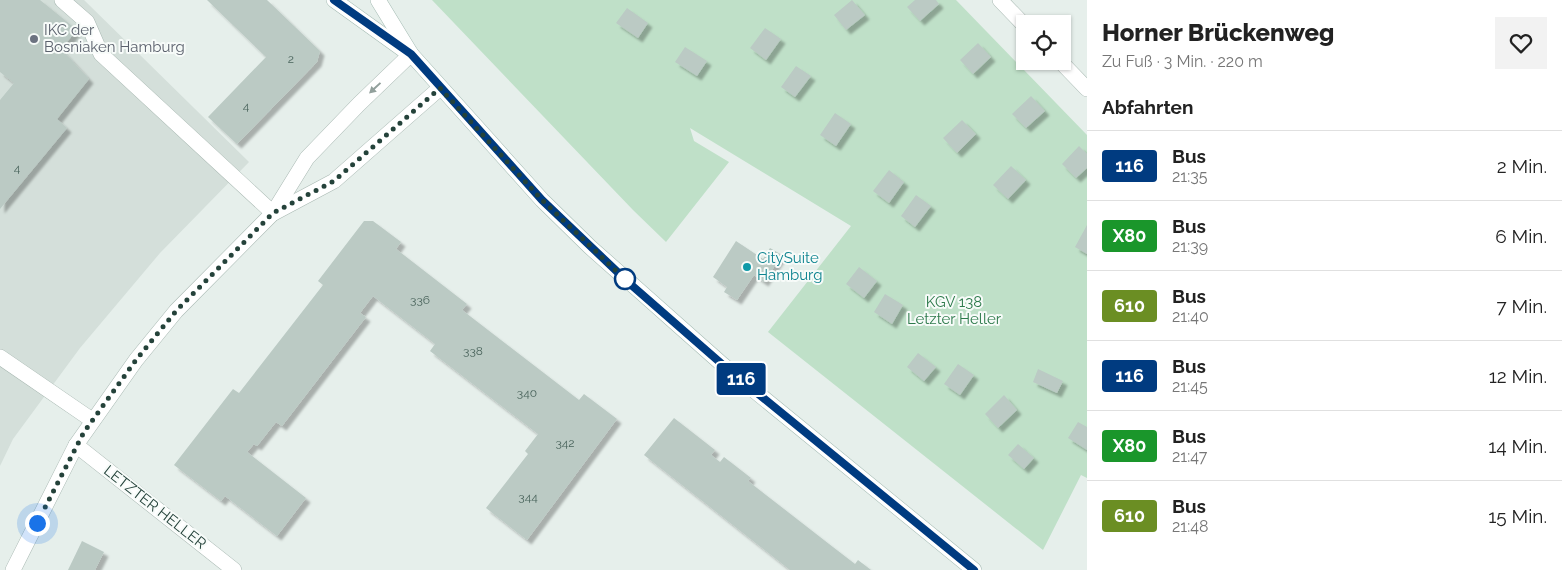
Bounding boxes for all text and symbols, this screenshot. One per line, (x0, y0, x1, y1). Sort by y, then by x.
map controls (1016, 15, 1071, 70)
button: locate (1016, 15, 1071, 70)
button: heart (1495, 17, 1547, 69)
text: Horner Brückenweg (1102, 18, 1334, 47)
place label: IKC der Bosniaken Hamburg (44, 21, 185, 56)
marker: IKC der Bosniaken Hamburg (28, 33, 40, 45)
house number: 2 (288, 52, 294, 66)
text: Zu Fuß · 3 Min. · 220 m (1102, 52, 1263, 71)
one-way arrow (370, 82, 382, 94)
text: Abfahrten (1102, 96, 1193, 118)
house number: 4 (243, 99, 250, 113)
text: Bus (1172, 145, 1206, 167)
text: 116 (1115, 155, 1144, 176)
text: 2 Min. (1497, 155, 1547, 177)
house number: 4 (14, 161, 21, 175)
text: 21:35 (1172, 167, 1207, 186)
text: Bus (1172, 215, 1206, 237)
text: X80 (1113, 225, 1146, 246)
text: 6 Min. (1495, 225, 1547, 247)
text: 21:39 (1172, 237, 1208, 256)
place label: CitySuite Hamburg (757, 249, 822, 284)
marker: CitySuite Hamburg (741, 261, 753, 273)
unlabelled marker (614, 268, 636, 290)
text: Bus (1172, 285, 1206, 307)
house number: 336 (410, 293, 430, 307)
park label: KGV 138 Letzter Heller (907, 293, 1002, 328)
text: 610 (1114, 295, 1145, 316)
text: 7 Min. (1497, 295, 1547, 317)
text: 21:40 (1172, 307, 1209, 326)
house number: 338 (463, 344, 483, 358)
text: Bus (1172, 355, 1206, 377)
line badge: 116 (712, 363, 770, 395)
text: 116 (1115, 365, 1144, 386)
text: 12 Min. (1489, 365, 1547, 387)
text: 116 (727, 368, 755, 389)
text: 21:45 (1172, 377, 1208, 396)
house number: 340 (517, 386, 537, 400)
text: Bus (1172, 425, 1206, 447)
text: X80 (1113, 435, 1146, 456)
text: 14 Min. (1488, 435, 1547, 457)
house number: 342 (555, 436, 575, 450)
text: 21:47 (1172, 447, 1207, 466)
street label: LETZTER HELLER (100, 461, 210, 553)
house number: 344 (518, 490, 538, 504)
text: Bus (1172, 495, 1206, 517)
text: 610 (1114, 505, 1145, 526)
text: 15 Min. (1488, 505, 1547, 527)
your location (25, 511, 50, 536)
text: 21:48 (1172, 517, 1208, 536)

